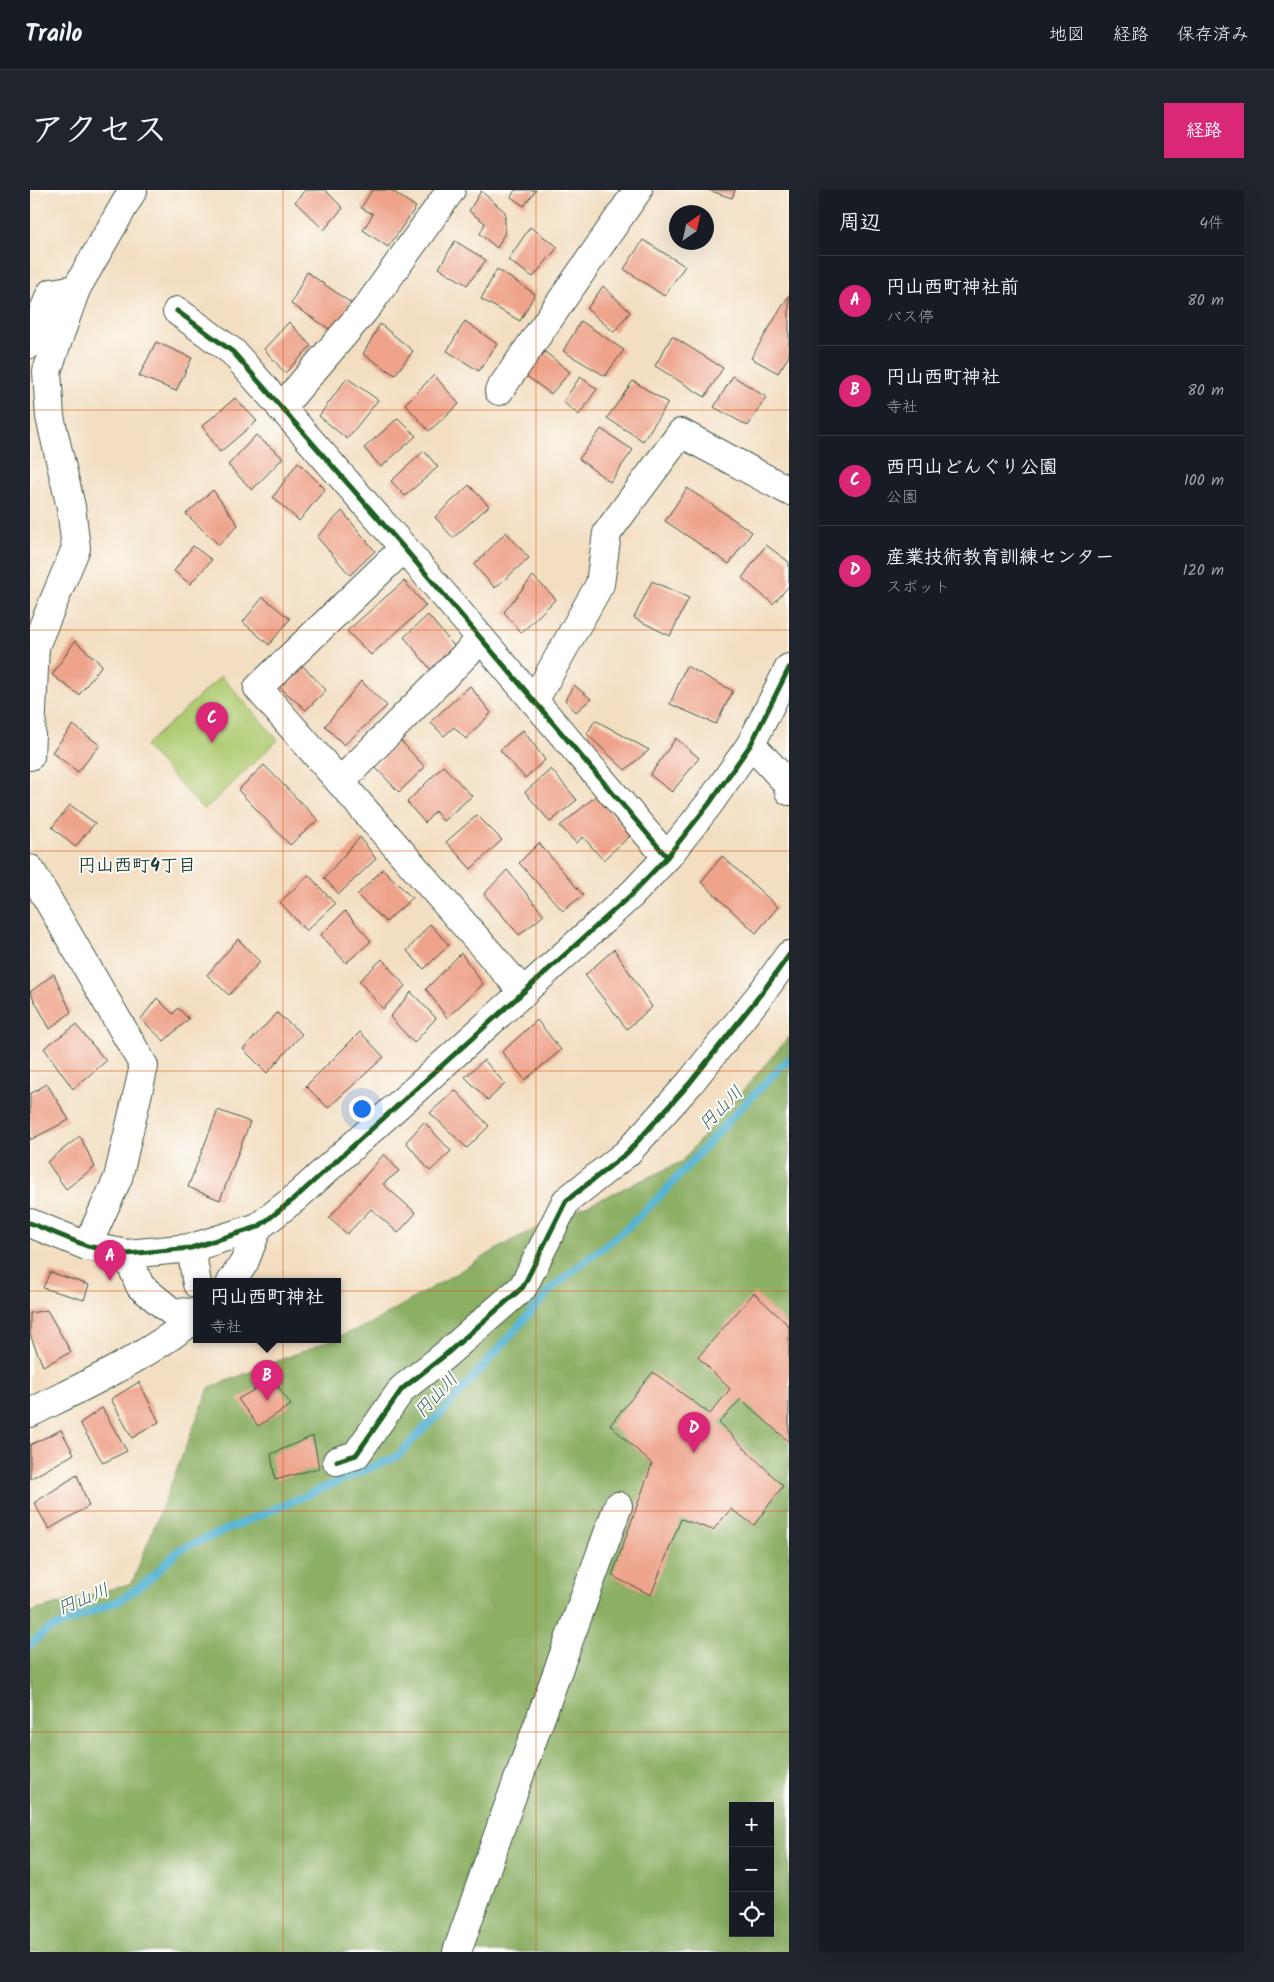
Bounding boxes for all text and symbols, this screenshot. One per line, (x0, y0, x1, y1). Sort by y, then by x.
text: Trailo (25, 15, 83, 54)
text: 地図 (1049, 21, 1085, 50)
text: 経路 (1113, 21, 1149, 50)
text: 保存済み (1177, 21, 1249, 50)
button: 経路 (1164, 103, 1244, 158)
text: アクセス (30, 104, 168, 160)
north arrow (669, 205, 714, 250)
text: 周辺 (839, 207, 881, 240)
text: 4件 (1199, 211, 1224, 236)
text: 円山西町神社前 (886, 273, 1019, 303)
text: A (850, 288, 860, 313)
text: 80 m (1187, 288, 1224, 313)
text: バス停 (886, 305, 934, 330)
text: 円山西町神社 (886, 363, 1000, 393)
text: B (850, 378, 860, 403)
text: 80 m (1187, 378, 1224, 403)
text: 寺社 (886, 395, 918, 420)
text: 西円山どんぐり公園 (886, 453, 1058, 483)
text: C (850, 468, 860, 493)
text: 100 m (1184, 468, 1224, 493)
text: 公園 (886, 485, 918, 510)
text: 産業技術教育訓練センター (886, 543, 1114, 573)
text: D (850, 558, 860, 583)
text: 120 m (1183, 558, 1224, 583)
text: スポット (886, 575, 950, 600)
pin: C (196, 702, 228, 743)
district label: 円山西町4丁目 (78, 852, 196, 881)
water label: 円山川 (693, 1080, 751, 1139)
your location (349, 1096, 375, 1122)
pin: A (94, 1240, 126, 1281)
popup (193, 1278, 341, 1343)
text: 円山西町神社 (210, 1283, 324, 1313)
text: 寺社 (210, 1315, 242, 1340)
pin: B (251, 1360, 283, 1401)
water label: 円山川 (408, 1366, 466, 1426)
pin: D (678, 1412, 710, 1453)
water label: 円山川 (53, 1576, 114, 1624)
map controls (729, 1802, 774, 1937)
button: + (729, 1802, 774, 1847)
button: − (729, 1847, 774, 1892)
button: locate (729, 1892, 774, 1937)

